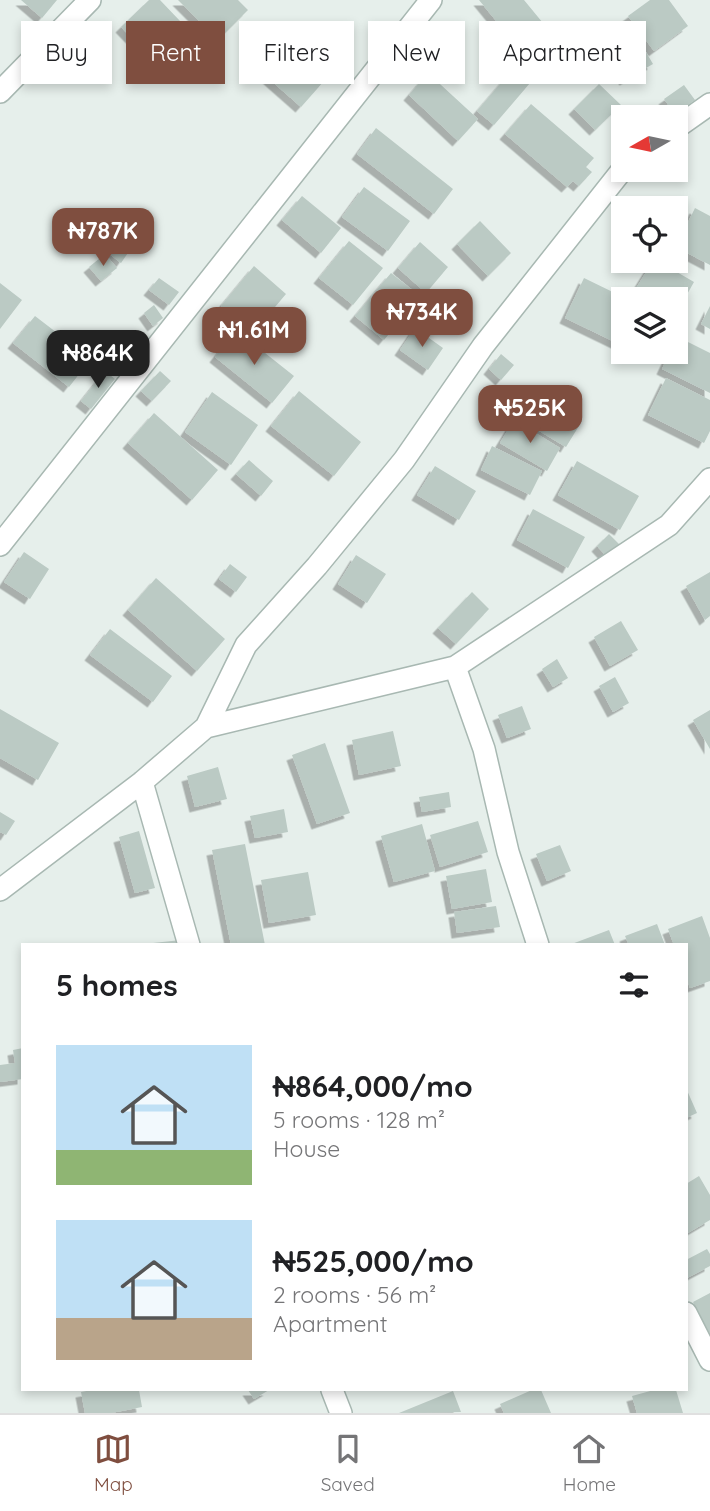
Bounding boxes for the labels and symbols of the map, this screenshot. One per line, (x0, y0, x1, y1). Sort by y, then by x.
north arrow (611, 105, 688, 182)
pin: ₦787K (54, 208, 152, 268)
pin: ₦734K (373, 290, 471, 349)
pin: ₦1.61M (197, 308, 311, 367)
pin: ₦864K (49, 330, 147, 390)
pin: ₦525K (481, 386, 579, 445)

